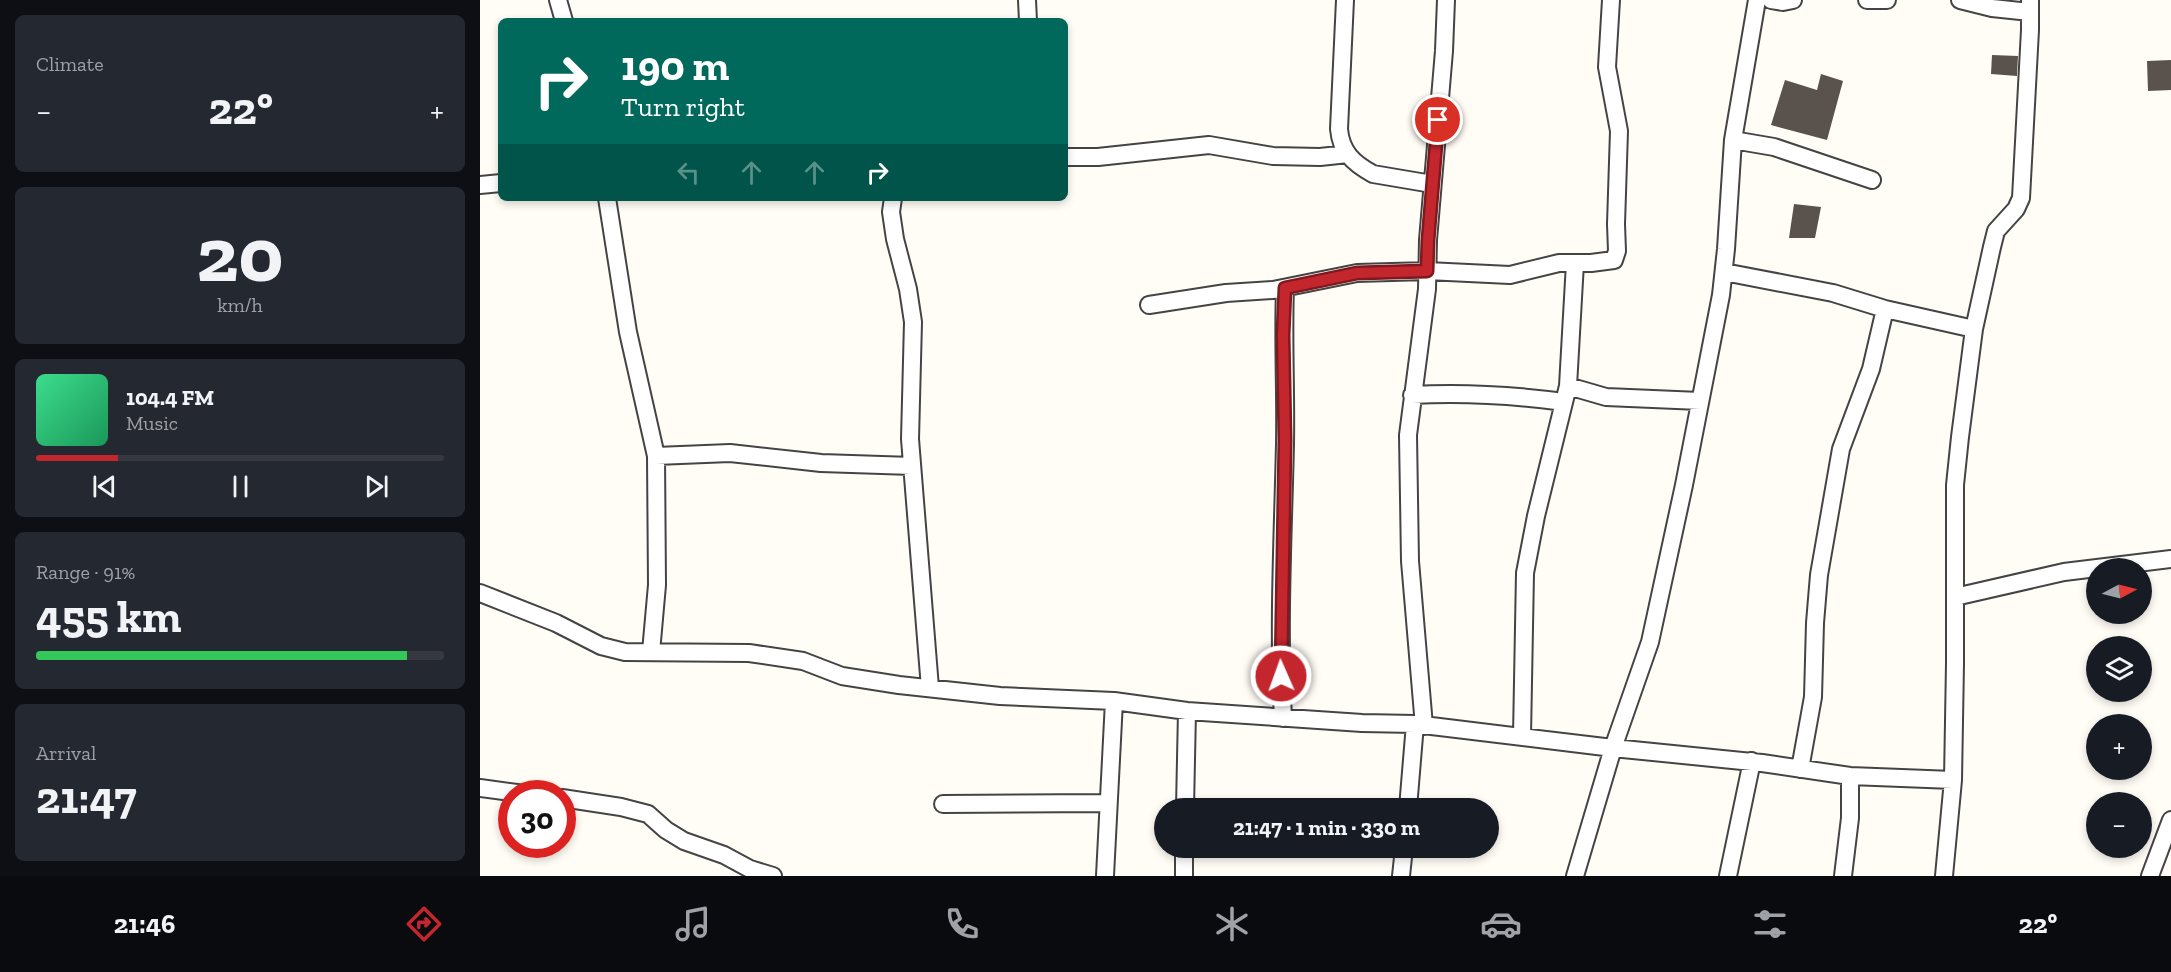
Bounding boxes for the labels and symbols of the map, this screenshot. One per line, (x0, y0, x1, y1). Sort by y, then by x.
pin (1412, 94, 1463, 145)
north arrow (2086, 558, 2152, 624)
position arrow (1249, 644, 1313, 708)
speed limit sign: 30 (498, 780, 576, 858)

